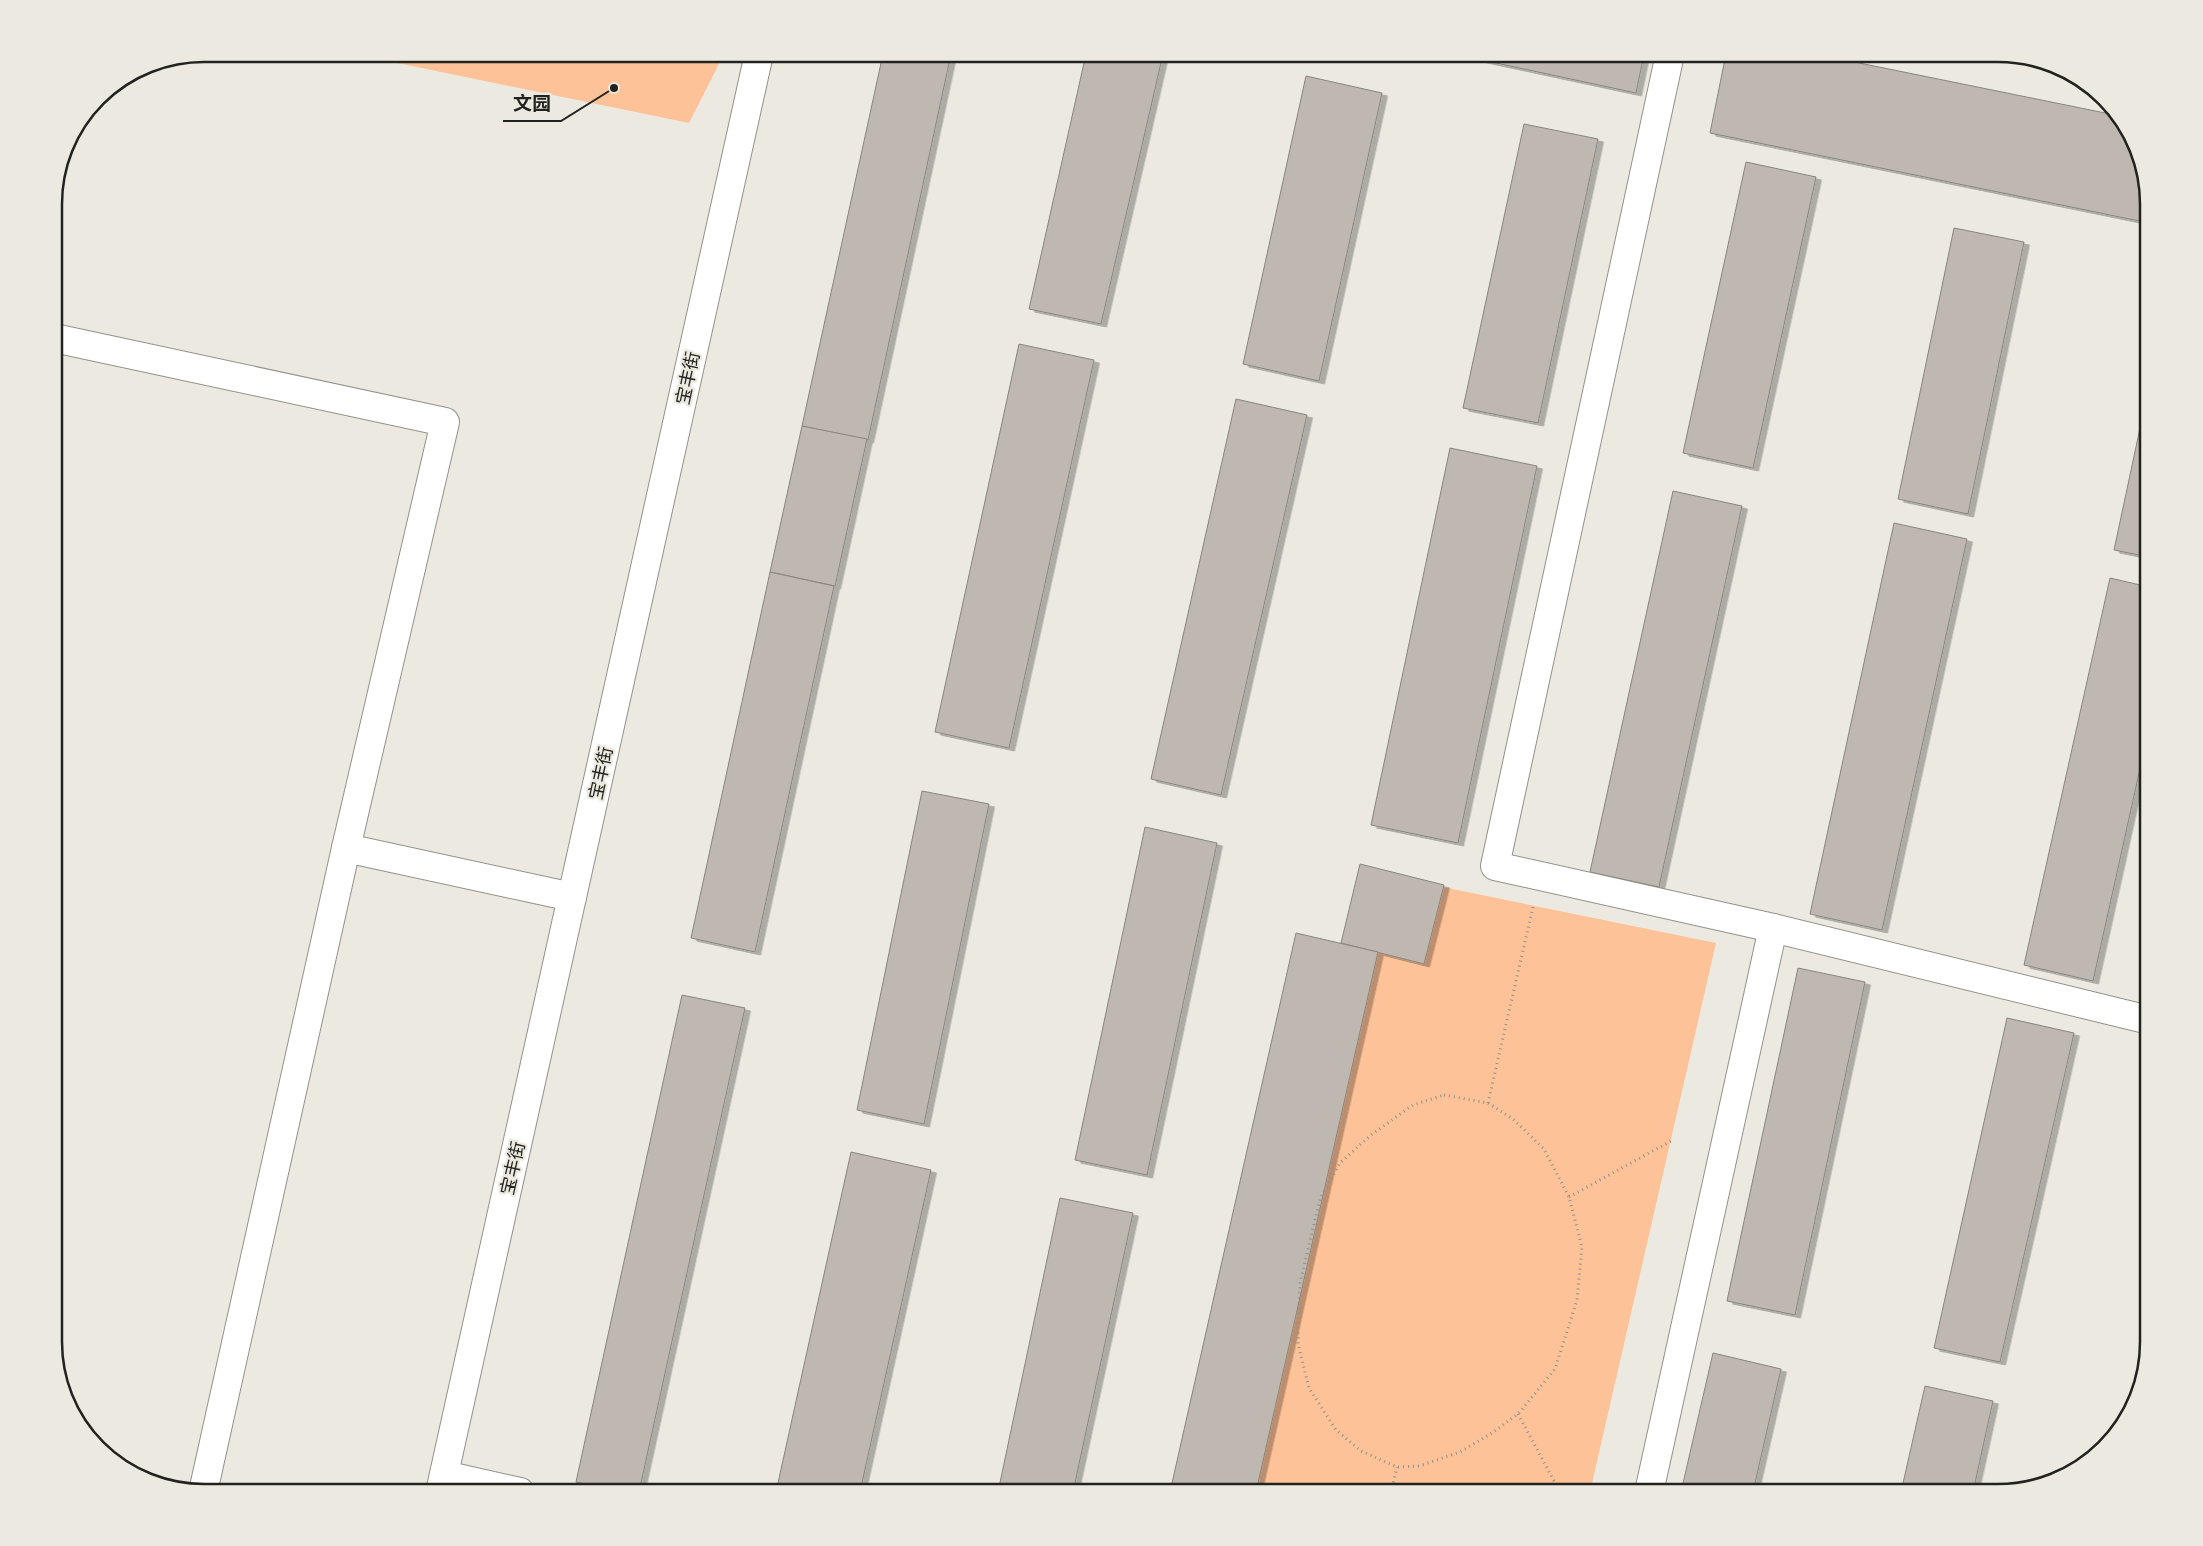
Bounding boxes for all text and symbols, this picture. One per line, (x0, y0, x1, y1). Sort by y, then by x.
callout: 文园 (503, 87, 561, 121)
text: 文园 (513, 90, 551, 116)
street label: 宝丰街 (670, 349, 704, 407)
street label: 宝丰街 (583, 744, 617, 802)
street label: 宝丰街 (494, 1139, 530, 1197)

